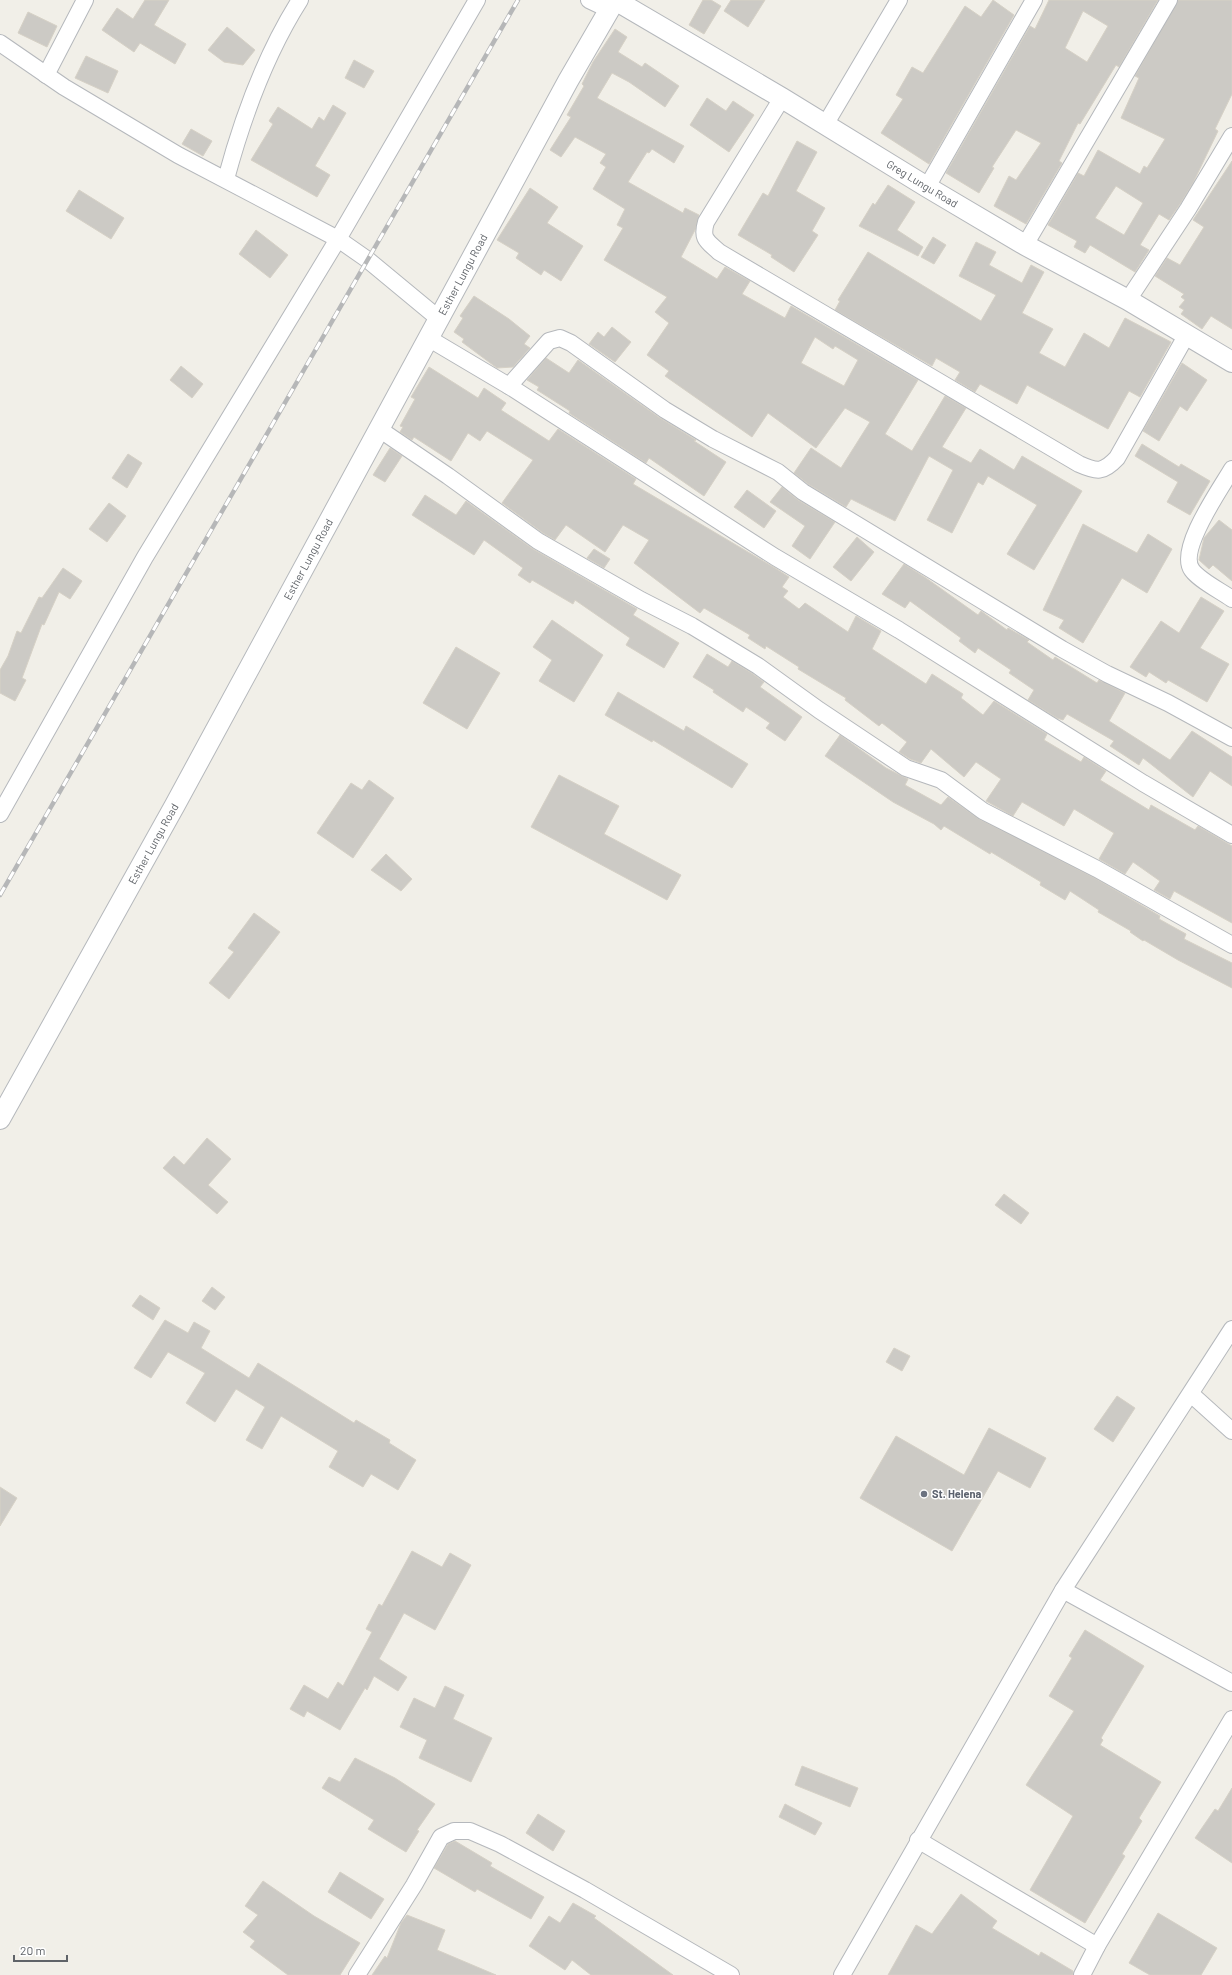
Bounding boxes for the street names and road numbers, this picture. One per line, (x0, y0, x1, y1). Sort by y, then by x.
street label: Greg Lungu Road (884, 157, 961, 210)
street label: Esther Lungu Road (435, 232, 490, 317)
street label: Esther Lungu Road (281, 516, 335, 602)
street label: Esther Lungu Road (125, 801, 181, 886)

